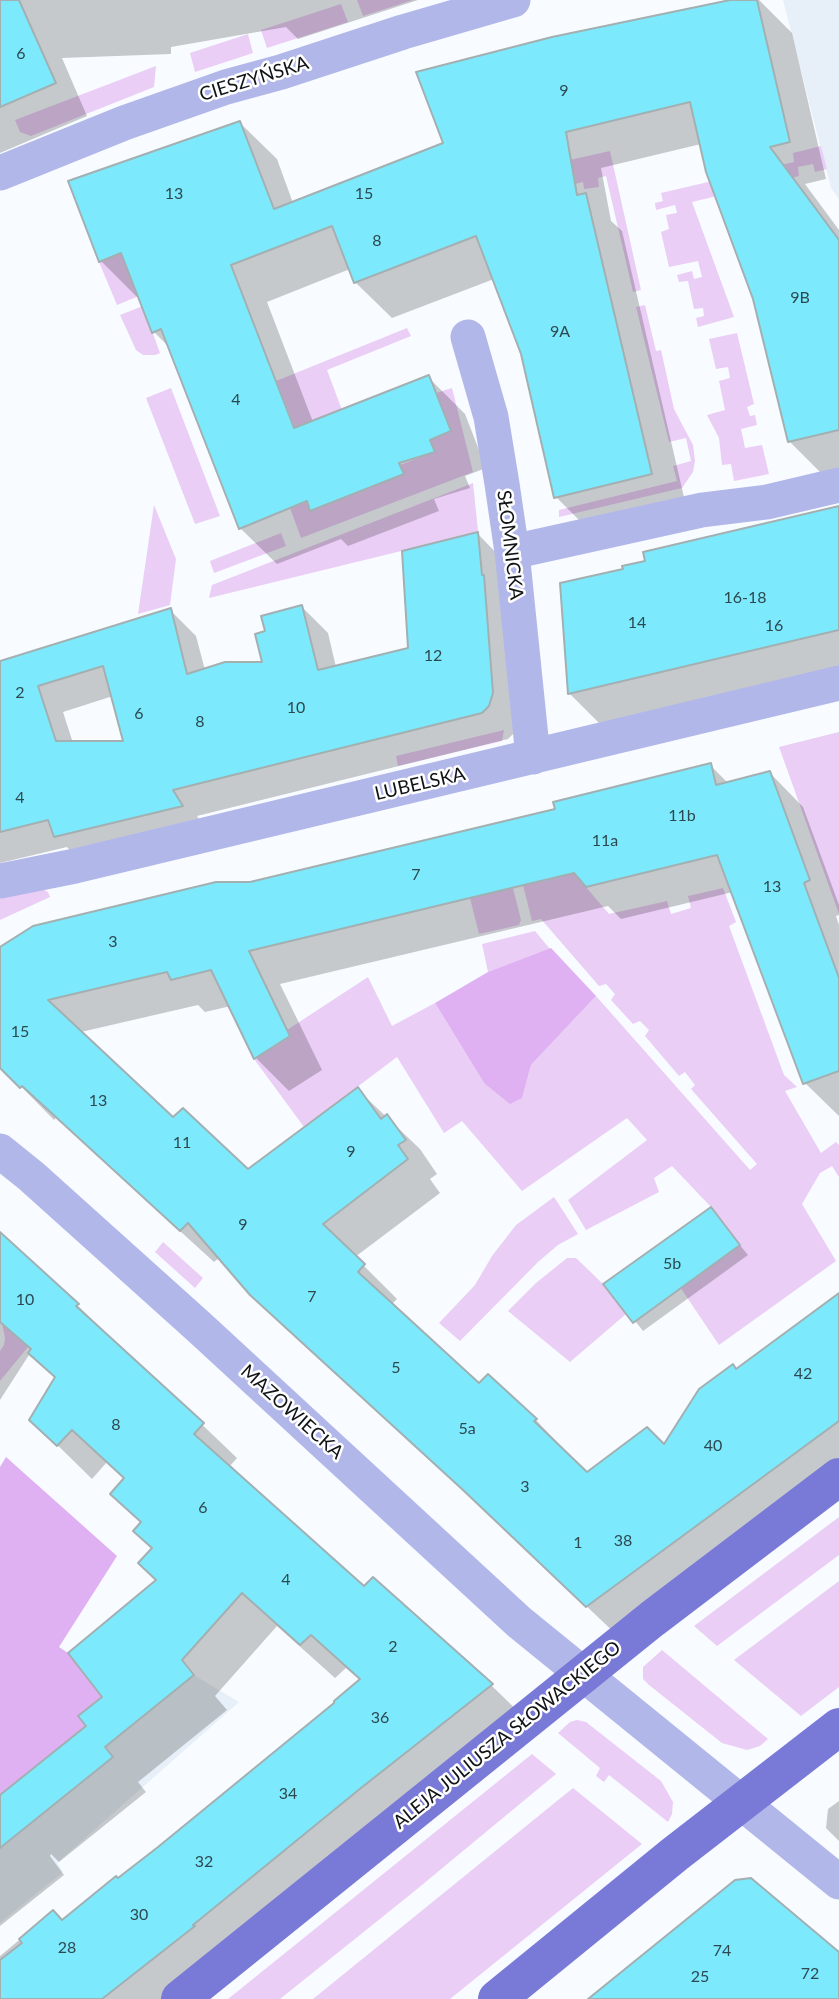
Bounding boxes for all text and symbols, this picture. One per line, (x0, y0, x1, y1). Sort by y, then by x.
house number: 6 (16, 44, 26, 64)
street label: CIESZYŃSKA (197, 52, 311, 106)
house number: 9 (559, 81, 569, 101)
house number: 13 (165, 184, 183, 204)
house number: 15 (355, 184, 373, 204)
house number: 8 (372, 231, 382, 251)
house number: 9B (790, 288, 810, 308)
house number: 9A (550, 322, 570, 342)
house number: 4 (231, 390, 241, 410)
street label: SŁOMNICKA (492, 489, 528, 601)
house number: 16-18 (723, 588, 767, 608)
house number: 14 (628, 613, 646, 633)
house number: 16 (765, 616, 783, 636)
house number: 12 (424, 646, 442, 666)
house number: 2 (15, 683, 25, 703)
house number: 10 (287, 698, 305, 718)
house number: 6 (134, 704, 144, 724)
house number: 8 (195, 712, 205, 732)
street label: LUBELSKA (373, 763, 467, 805)
house number: 4 (15, 788, 25, 808)
house number: 11b (668, 806, 696, 826)
house number: 11a (592, 831, 618, 851)
house number: 7 (411, 865, 421, 885)
house number: 13 (763, 877, 781, 897)
house number: 3 (108, 932, 118, 952)
house number: 15 (11, 1022, 29, 1042)
house number: 13 (89, 1091, 107, 1111)
house number: 11 (173, 1133, 191, 1153)
house number: 9 (346, 1142, 356, 1162)
house number: 9 (238, 1215, 248, 1235)
house number: 5b (663, 1254, 681, 1274)
house number: 7 (307, 1287, 317, 1307)
house number: 10 (16, 1290, 34, 1310)
house number: 5 (391, 1358, 401, 1378)
street label: MAZOWIECKA (236, 1360, 348, 1464)
house number: 42 (794, 1364, 812, 1384)
house number: 8 (111, 1415, 121, 1435)
house number: 5a (458, 1419, 476, 1439)
house number: 40 (704, 1436, 722, 1456)
house number: 3 (520, 1477, 530, 1497)
house number: 6 (198, 1498, 208, 1518)
house number: 38 (614, 1531, 632, 1551)
house number: 1 (573, 1533, 583, 1553)
house number: 4 (281, 1570, 291, 1590)
street label: ALEJA JULIUSZA SŁOWACKIEGO (389, 1636, 625, 1834)
house number: 2 (388, 1637, 398, 1657)
house number: 36 (371, 1708, 389, 1728)
house number: 34 (279, 1784, 297, 1804)
house number: 32 (195, 1852, 213, 1872)
house number: 30 (130, 1905, 148, 1925)
house number: 28 (58, 1938, 76, 1958)
house number: 74 (713, 1941, 731, 1961)
house number: 72 (801, 1964, 819, 1984)
house number: 25 (691, 1967, 709, 1987)

